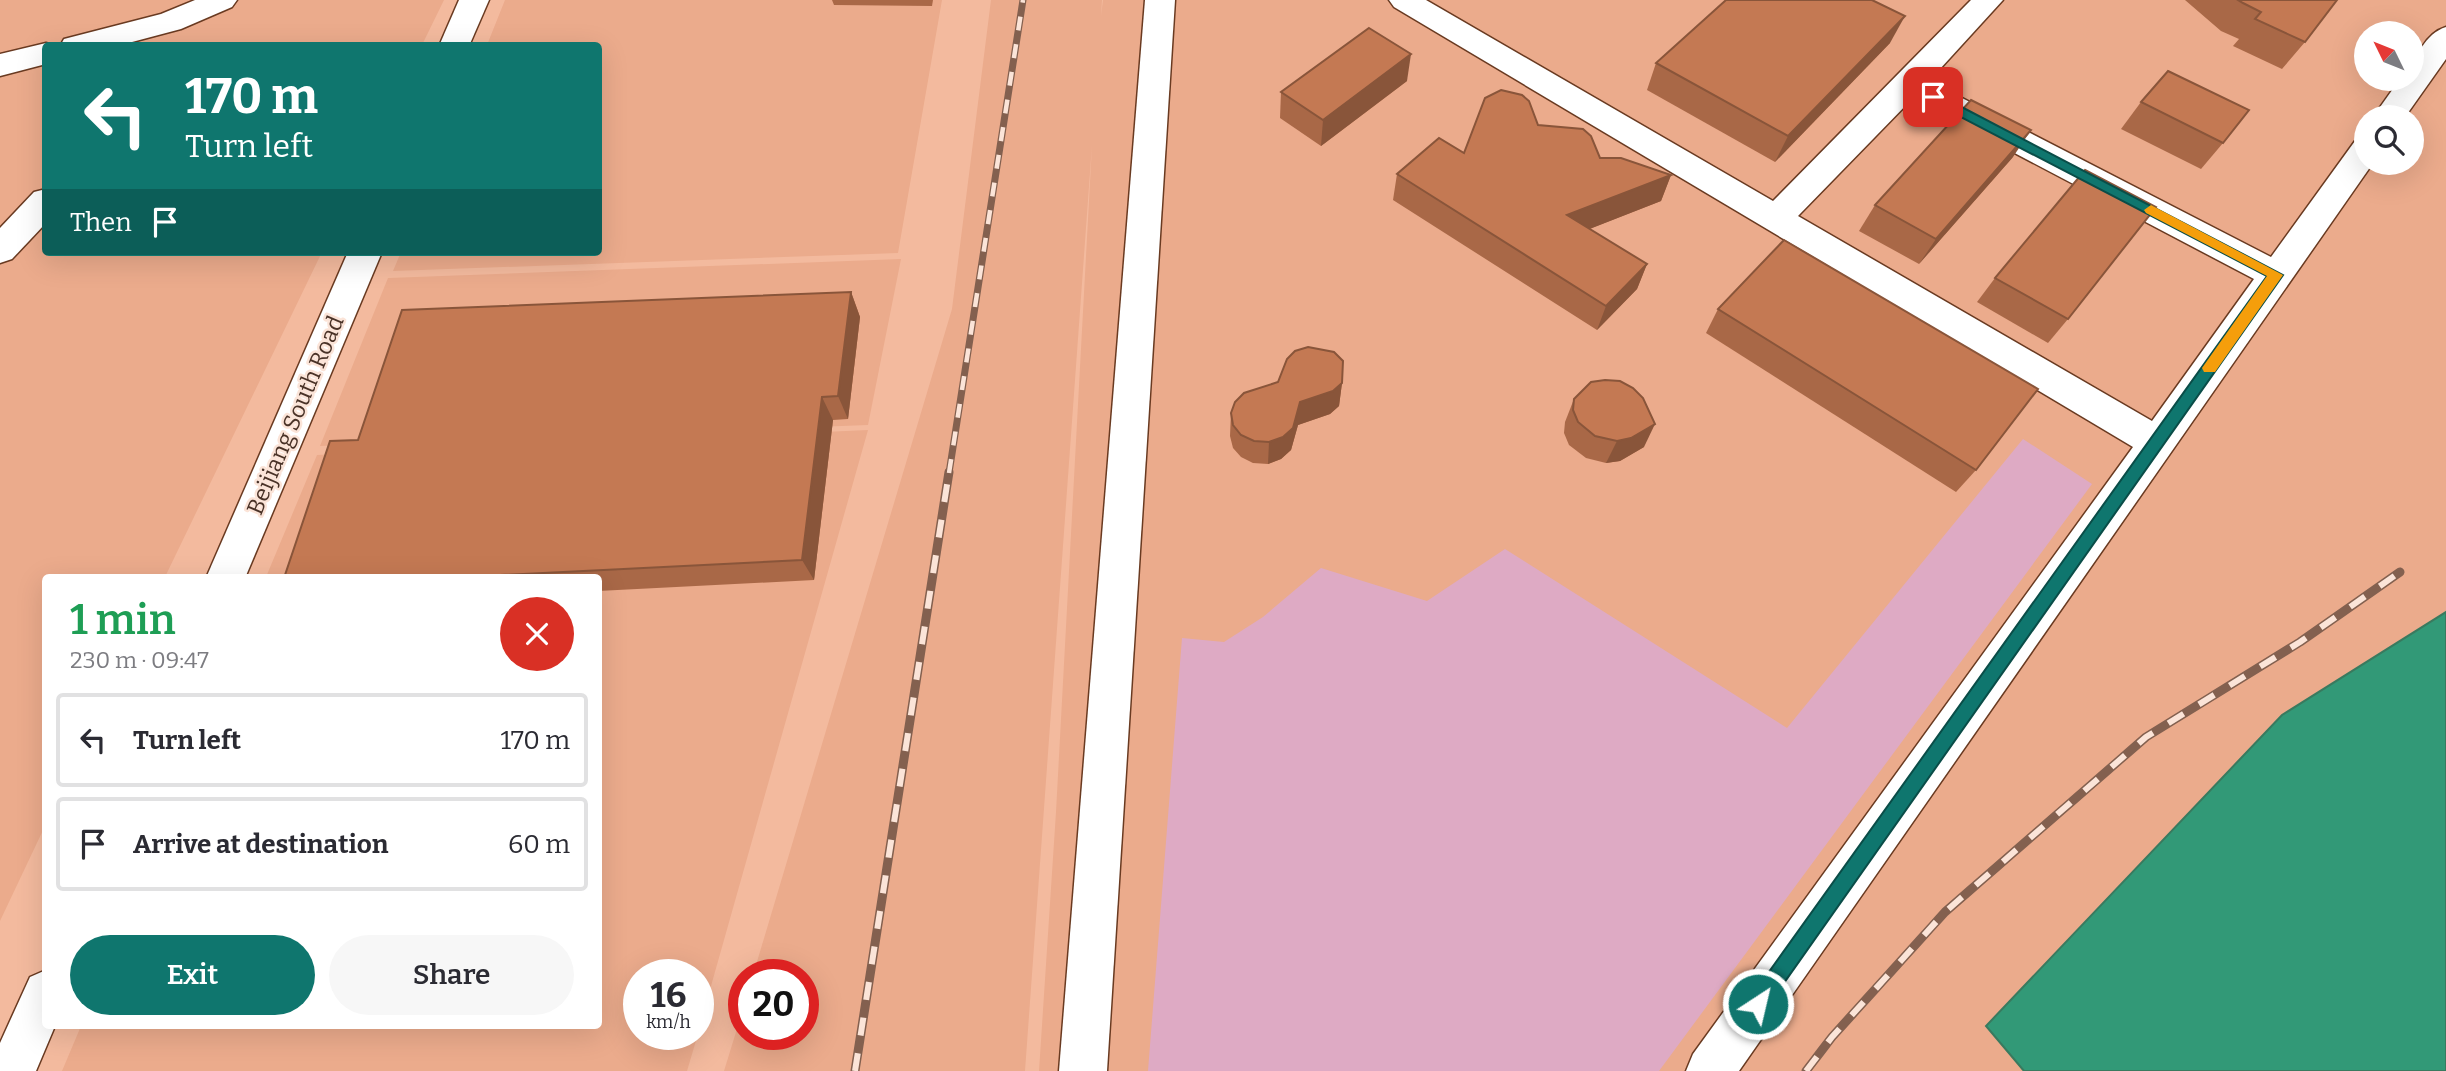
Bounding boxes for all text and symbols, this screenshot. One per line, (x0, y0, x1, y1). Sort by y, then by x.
north arrow (2354, 21, 2424, 91)
map controls (2354, 21, 2424, 175)
text: 170 m (185, 67, 318, 126)
pin (1903, 67, 1963, 127)
icon: left (70, 70, 161, 161)
icon: arrive (1914, 78, 1952, 116)
button: search (2354, 105, 2424, 175)
text: Turn left (185, 127, 313, 165)
icon: arrive (146, 203, 184, 241)
text: Then (70, 207, 132, 238)
street label: Beijiang South Road (240, 311, 350, 519)
text: 1 min (70, 595, 176, 645)
button: close (500, 597, 574, 671)
text: 230 m · 09:47 (70, 646, 209, 674)
icon: left (74, 721, 112, 759)
text: Turn left (133, 725, 241, 756)
text: 170 m (500, 725, 570, 756)
icon: arrive (74, 825, 112, 863)
text: Arrive at destination (133, 829, 388, 860)
text: 60 m (508, 829, 570, 860)
button: Exit (70, 935, 315, 1015)
button: Share (329, 935, 574, 1015)
speed limit sign: 20 (728, 959, 819, 1050)
position arrow (1721, 967, 1795, 1041)
text: 16 (651, 974, 686, 1016)
text: km/h (646, 1011, 691, 1033)

